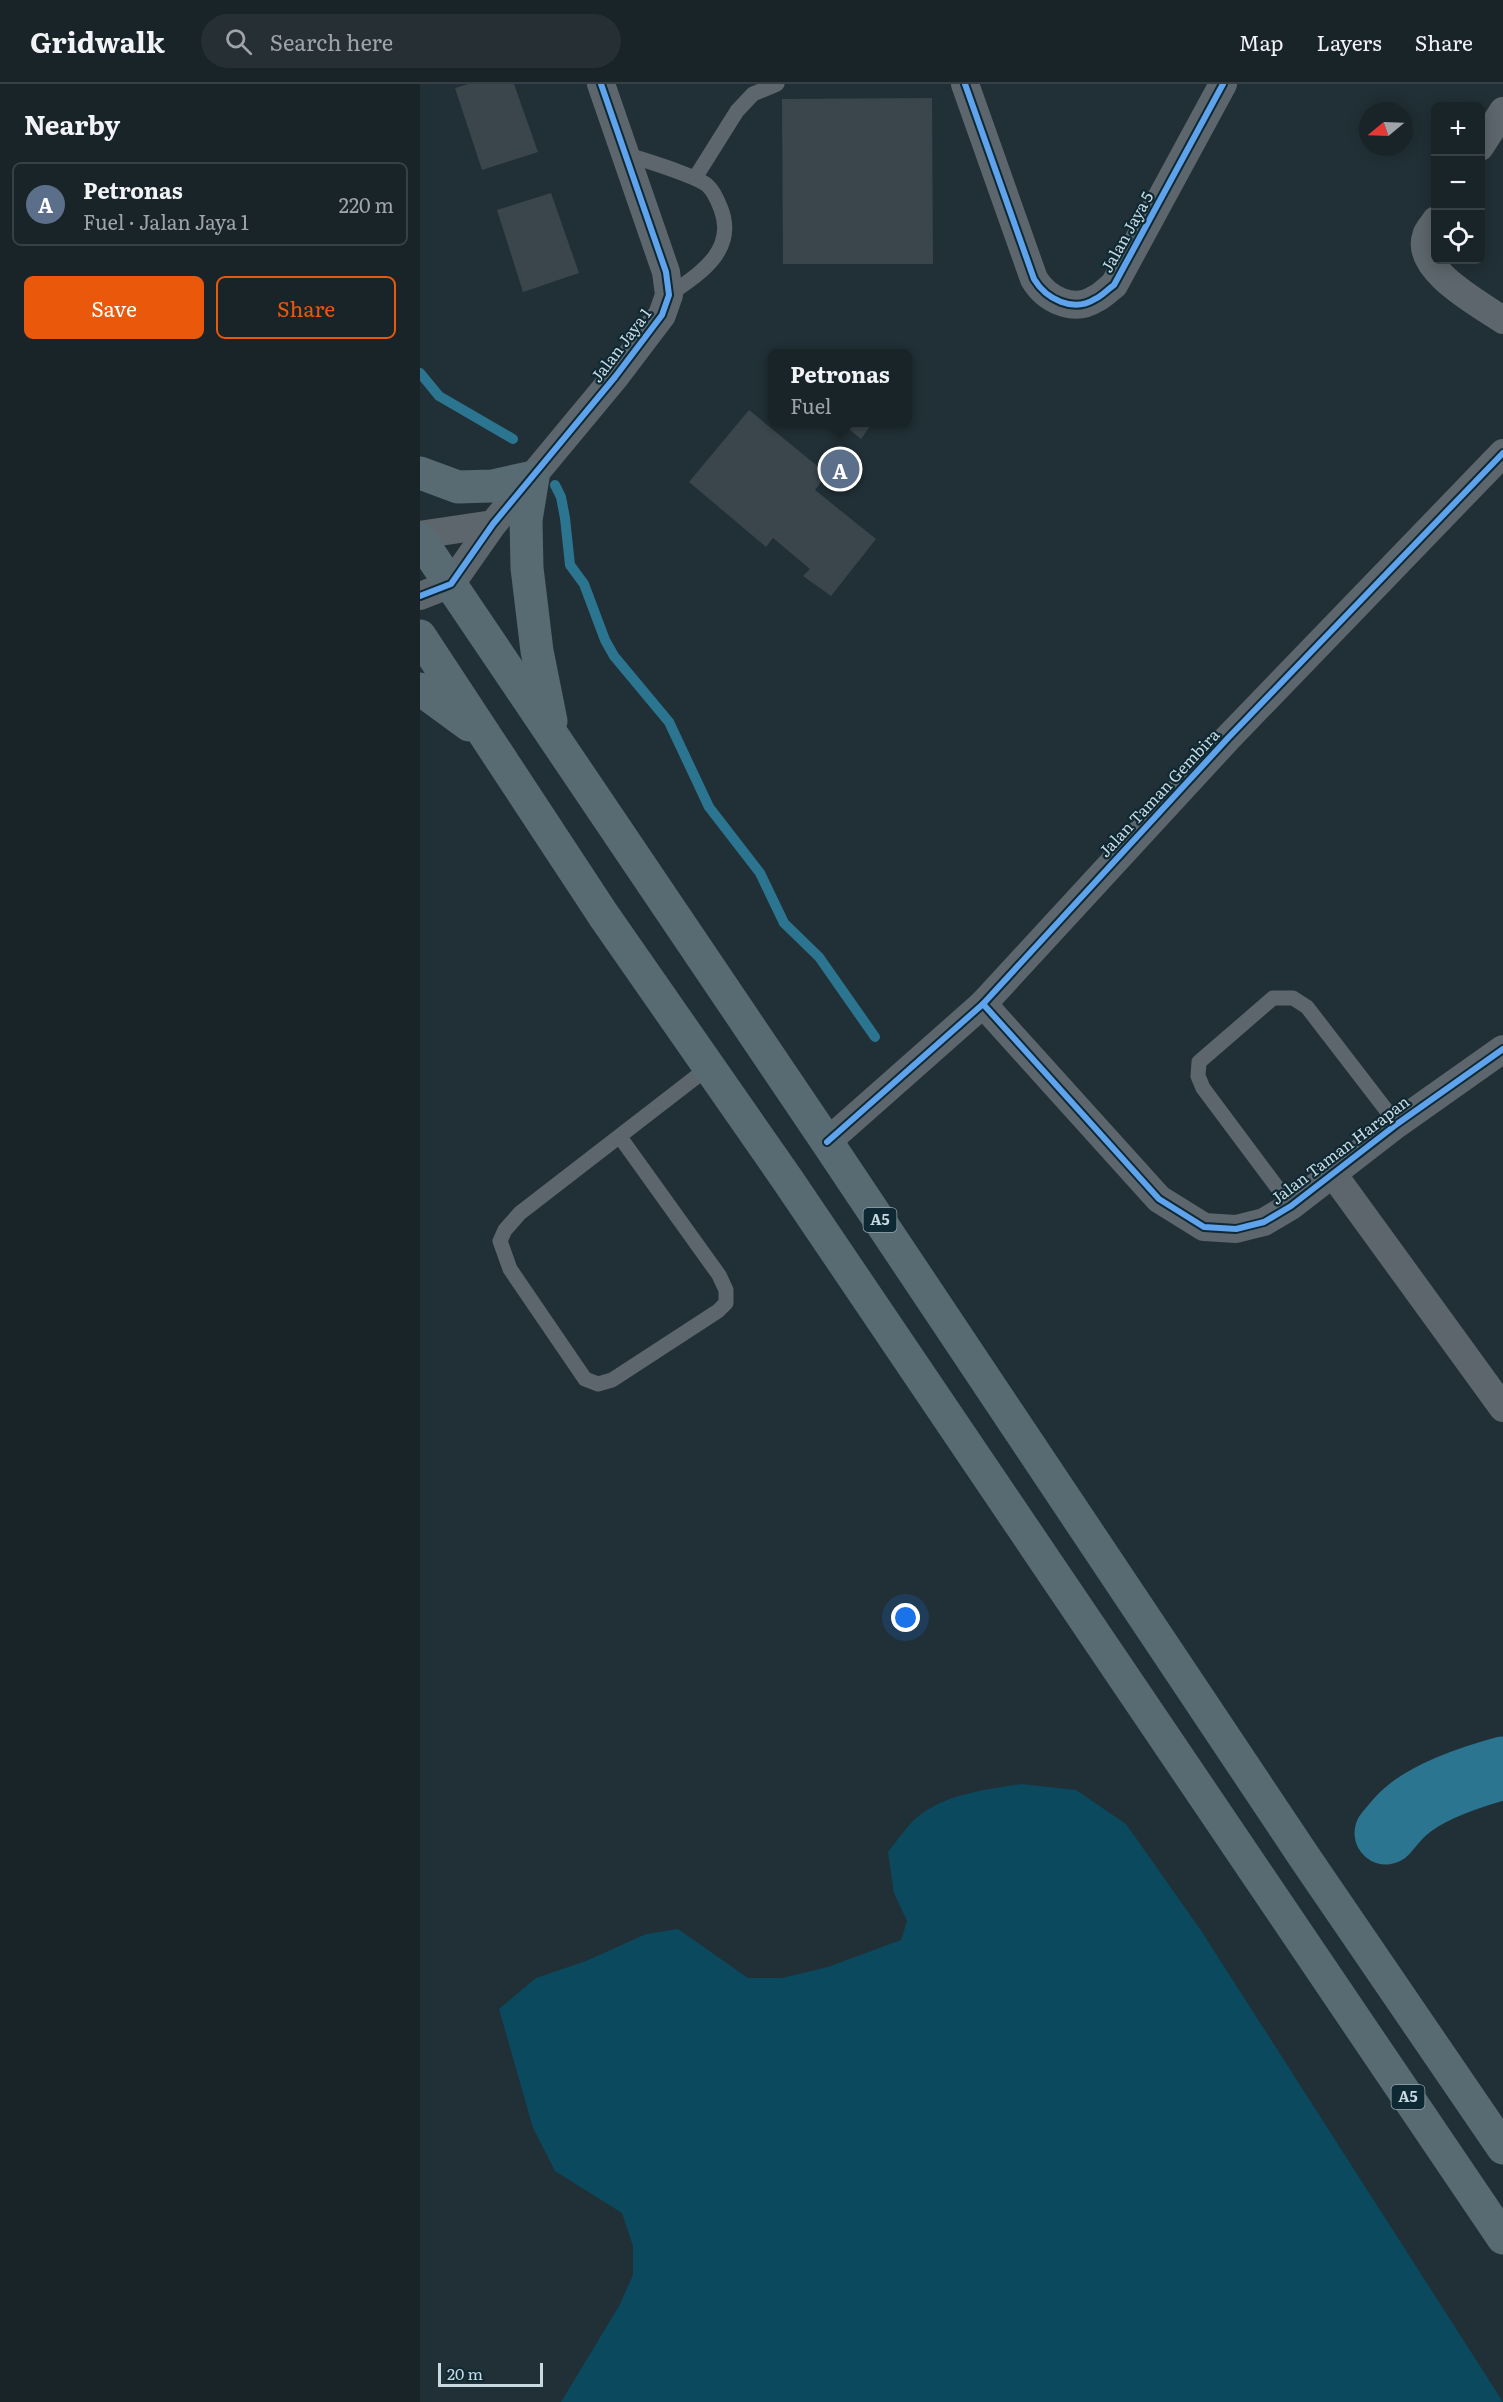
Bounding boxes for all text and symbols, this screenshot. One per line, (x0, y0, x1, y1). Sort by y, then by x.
search box (201, 14, 621, 68)
text: Gridwalk (30, 20, 165, 62)
icon: search (222, 25, 255, 58)
text: Search here (270, 25, 393, 58)
text: Map (1239, 26, 1284, 57)
text: Layers (1317, 26, 1382, 57)
text: Share (1415, 26, 1473, 57)
north arrow (1359, 102, 1413, 156)
map controls (1431, 102, 1485, 264)
button: + (1431, 102, 1485, 156)
text: Nearby (24, 104, 120, 143)
button: − (1431, 156, 1485, 210)
text: Petronas (83, 173, 183, 206)
street label: Jalan Jaya 5 (1094, 187, 1158, 276)
text: A (38, 189, 53, 219)
text: 220 m (339, 189, 394, 219)
text: Fuel · Jalan Jaya 1 (83, 206, 249, 236)
button: locate (1431, 210, 1485, 264)
button: Save (24, 276, 204, 339)
button: Share (216, 276, 396, 339)
street label: Jalan Jaya 1 (584, 302, 657, 387)
popup (768, 349, 912, 427)
text: Petronas (790, 357, 890, 390)
text: Fuel (790, 390, 832, 420)
pin: A (820, 446, 860, 492)
street label: Jalan Taman Gembira (1092, 722, 1225, 862)
street label: Jalan Taman Harapan (1265, 1089, 1414, 1209)
road number: A5 (864, 1208, 896, 1232)
your location (891, 1603, 920, 1632)
road number: A5 (1392, 2085, 1424, 2109)
scale bar (438, 2360, 543, 2388)
text: 20 m (447, 2361, 483, 2385)

